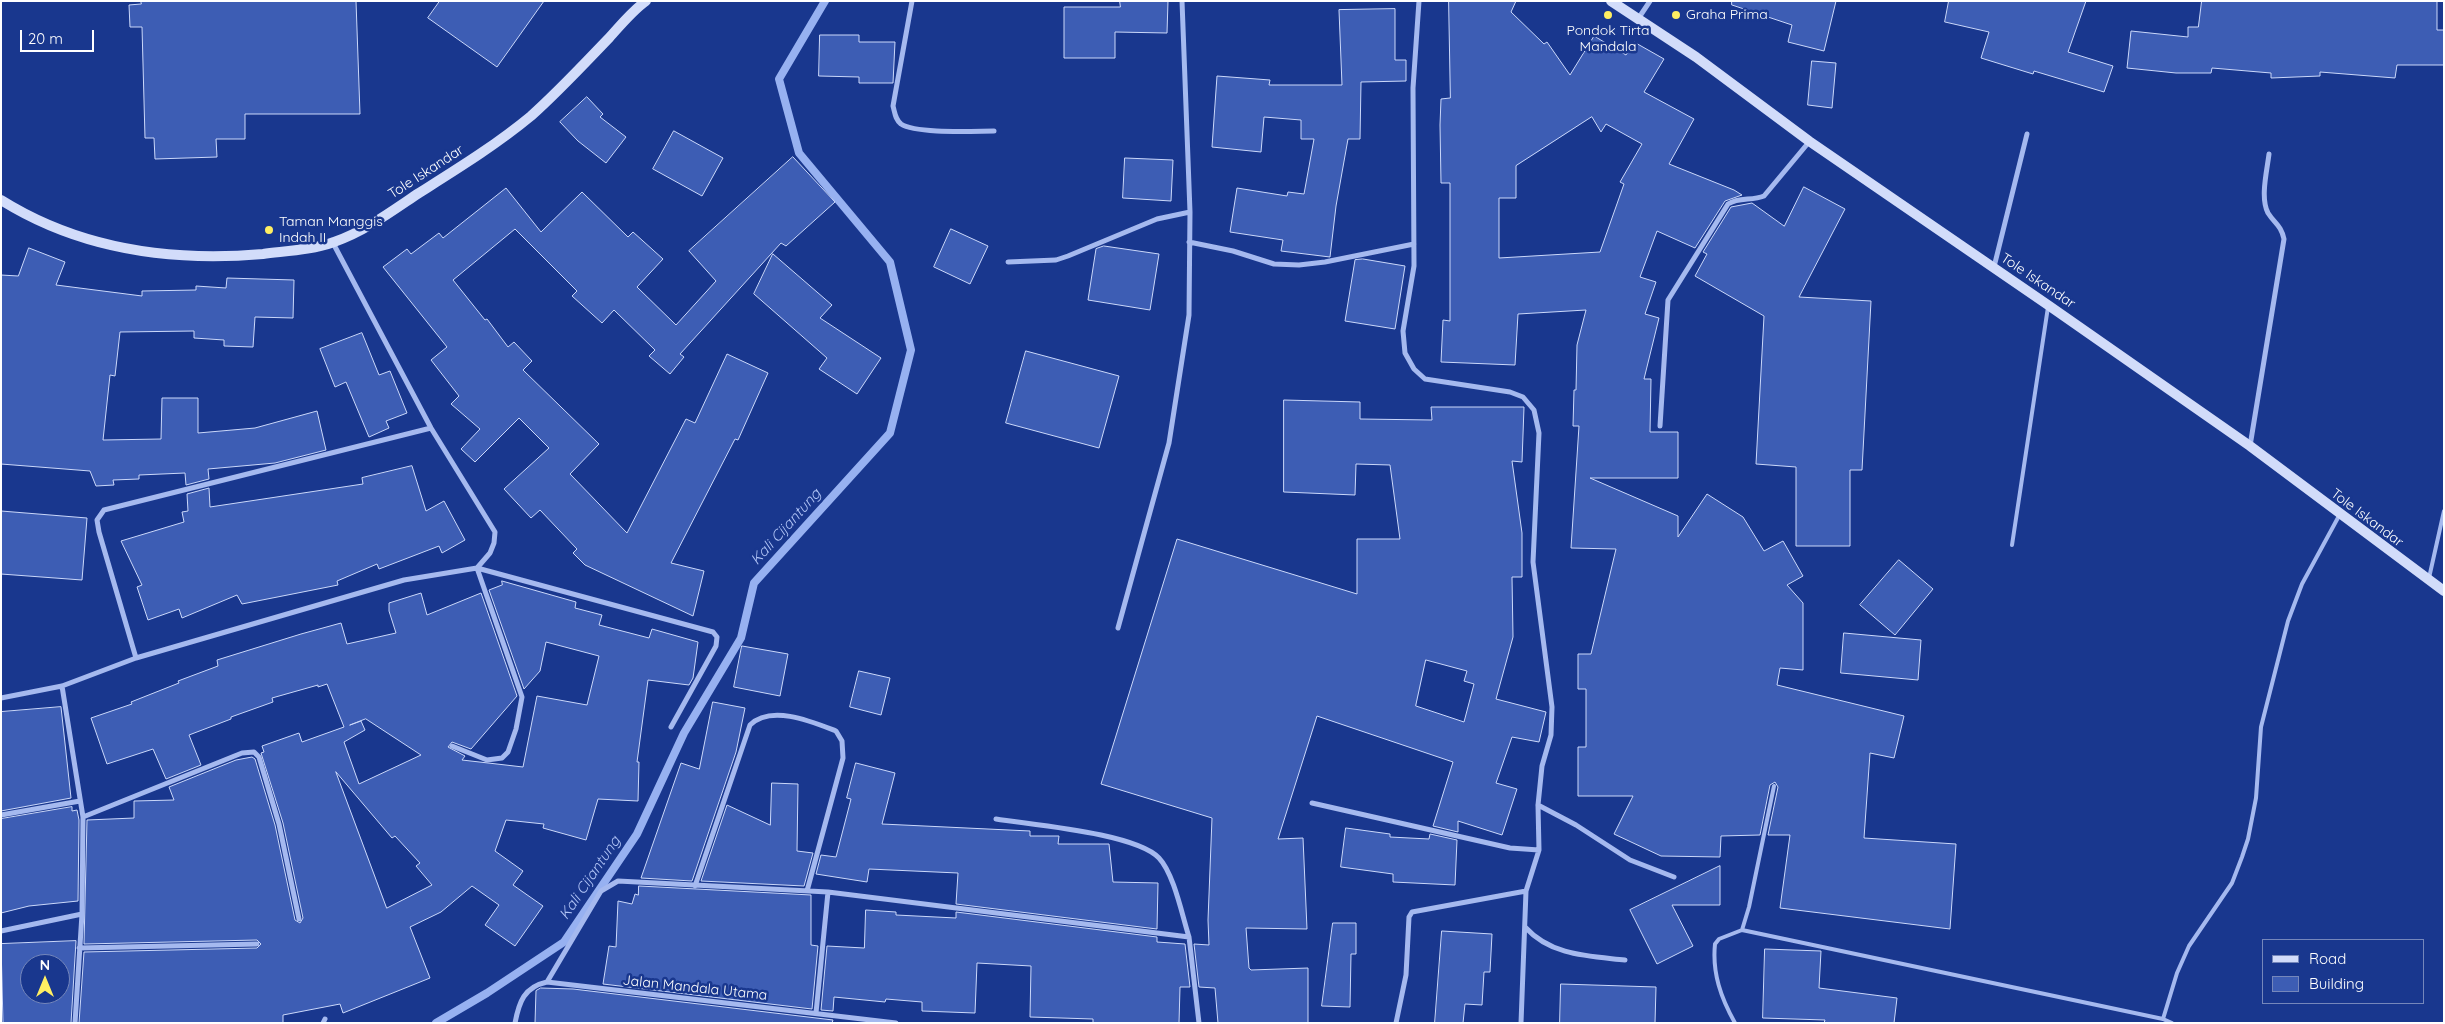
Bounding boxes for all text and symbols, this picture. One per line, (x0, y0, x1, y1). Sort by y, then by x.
place label: Graha Prima (1686, 7, 1768, 23)
marker: Pondok Tirta Mandala (1602, 9, 1614, 21)
marker: Graha Prima (1670, 9, 1682, 21)
scale bar (22, 20, 96, 52)
place label: Pondok Tirta Mandala (1566, 23, 1650, 56)
text: 20 m (28, 29, 63, 48)
street label: Tole Iskandar (385, 141, 467, 203)
place label: Taman Manggis Indah II (279, 214, 383, 246)
marker: Taman Manggis Indah II (263, 224, 275, 236)
street label: Tole Iskandar (1997, 250, 2079, 312)
water label: Kali Cijantung (747, 485, 825, 569)
street label: Tole Iskandar (2327, 485, 2407, 551)
water label: Kali Cijantung (556, 833, 624, 923)
legend (2262, 939, 2425, 1004)
text: Road (2309, 949, 2346, 968)
north arrow (20, 954, 70, 1004)
text: N (40, 956, 50, 974)
street label: Jalan Mandala Utama (622, 972, 768, 1004)
text: Building (2309, 974, 2364, 993)

